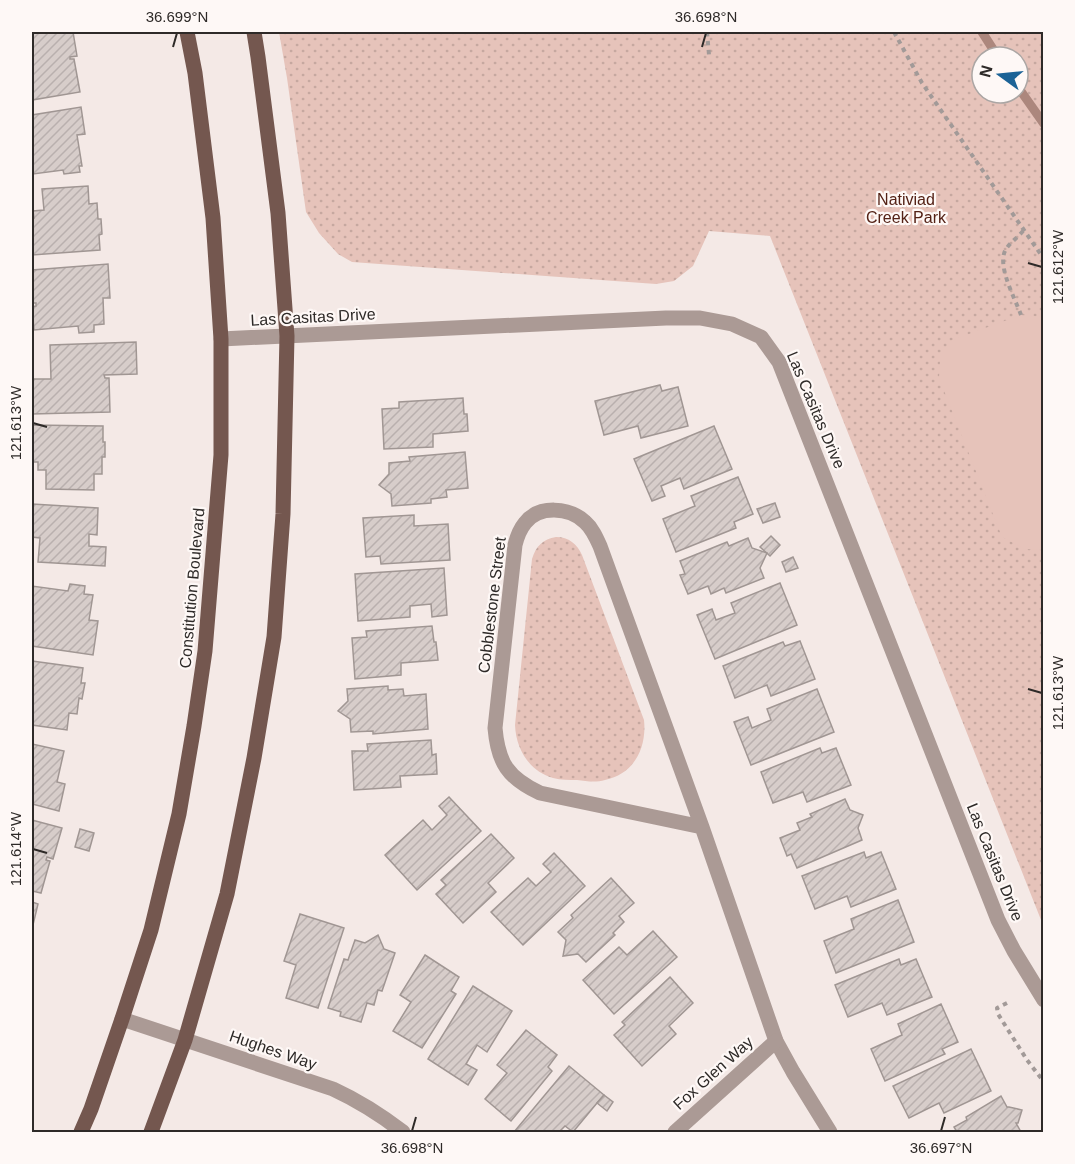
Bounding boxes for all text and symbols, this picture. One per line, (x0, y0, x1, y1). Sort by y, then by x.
text: 36.699°N (146, 8, 208, 25)
text: 36.698°N (675, 8, 737, 25)
north arrow (970, 45, 1030, 105)
text: N (976, 63, 996, 79)
park label: Nativiad Creek Park (866, 191, 947, 226)
text: 121.612°W (1049, 229, 1066, 304)
street label: Las Casitas Drive (250, 305, 376, 329)
street label: Las Casitas Drive (784, 349, 848, 471)
text: 121.613°W (7, 385, 24, 460)
street label: Constitution Boulevard (177, 507, 207, 669)
street label: Cobblestone Street (475, 535, 509, 674)
text: 121.613°W (1049, 655, 1066, 730)
street label: Las Casitas Drive (964, 801, 1026, 923)
text: 121.614°W (7, 811, 24, 886)
street label: Hughes Way (227, 1027, 319, 1073)
street label: Fox Glen Way (670, 1033, 756, 1113)
text: 36.698°N (381, 1139, 443, 1156)
text: 36.697°N (910, 1139, 972, 1156)

